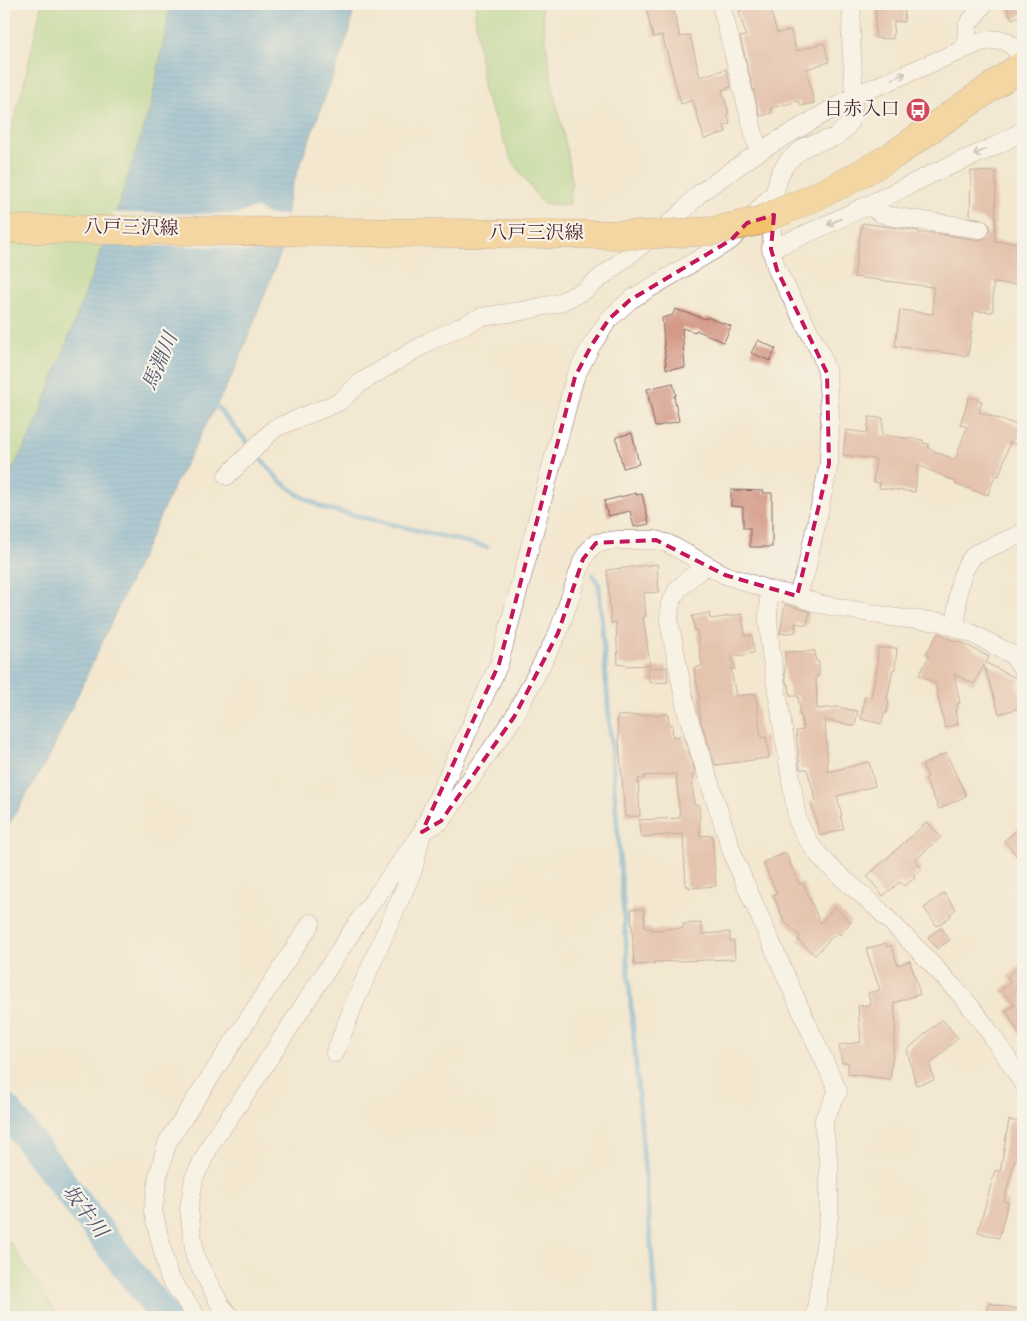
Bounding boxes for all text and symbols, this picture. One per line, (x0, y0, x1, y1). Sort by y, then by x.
one-way arrow (891, 71, 906, 81)
bus stop icon: 日赤入口 (905, 97, 931, 123)
place label: 日赤入口 (824, 99, 900, 120)
one-way arrow (973, 148, 988, 158)
street label: 八戸三沢線 (83, 217, 179, 239)
one-way arrow (827, 218, 842, 227)
street label: 八戸三沢線 (488, 223, 584, 244)
water label: 馬淵川 (138, 328, 183, 394)
water label: 坂牛川 (58, 1181, 113, 1244)

